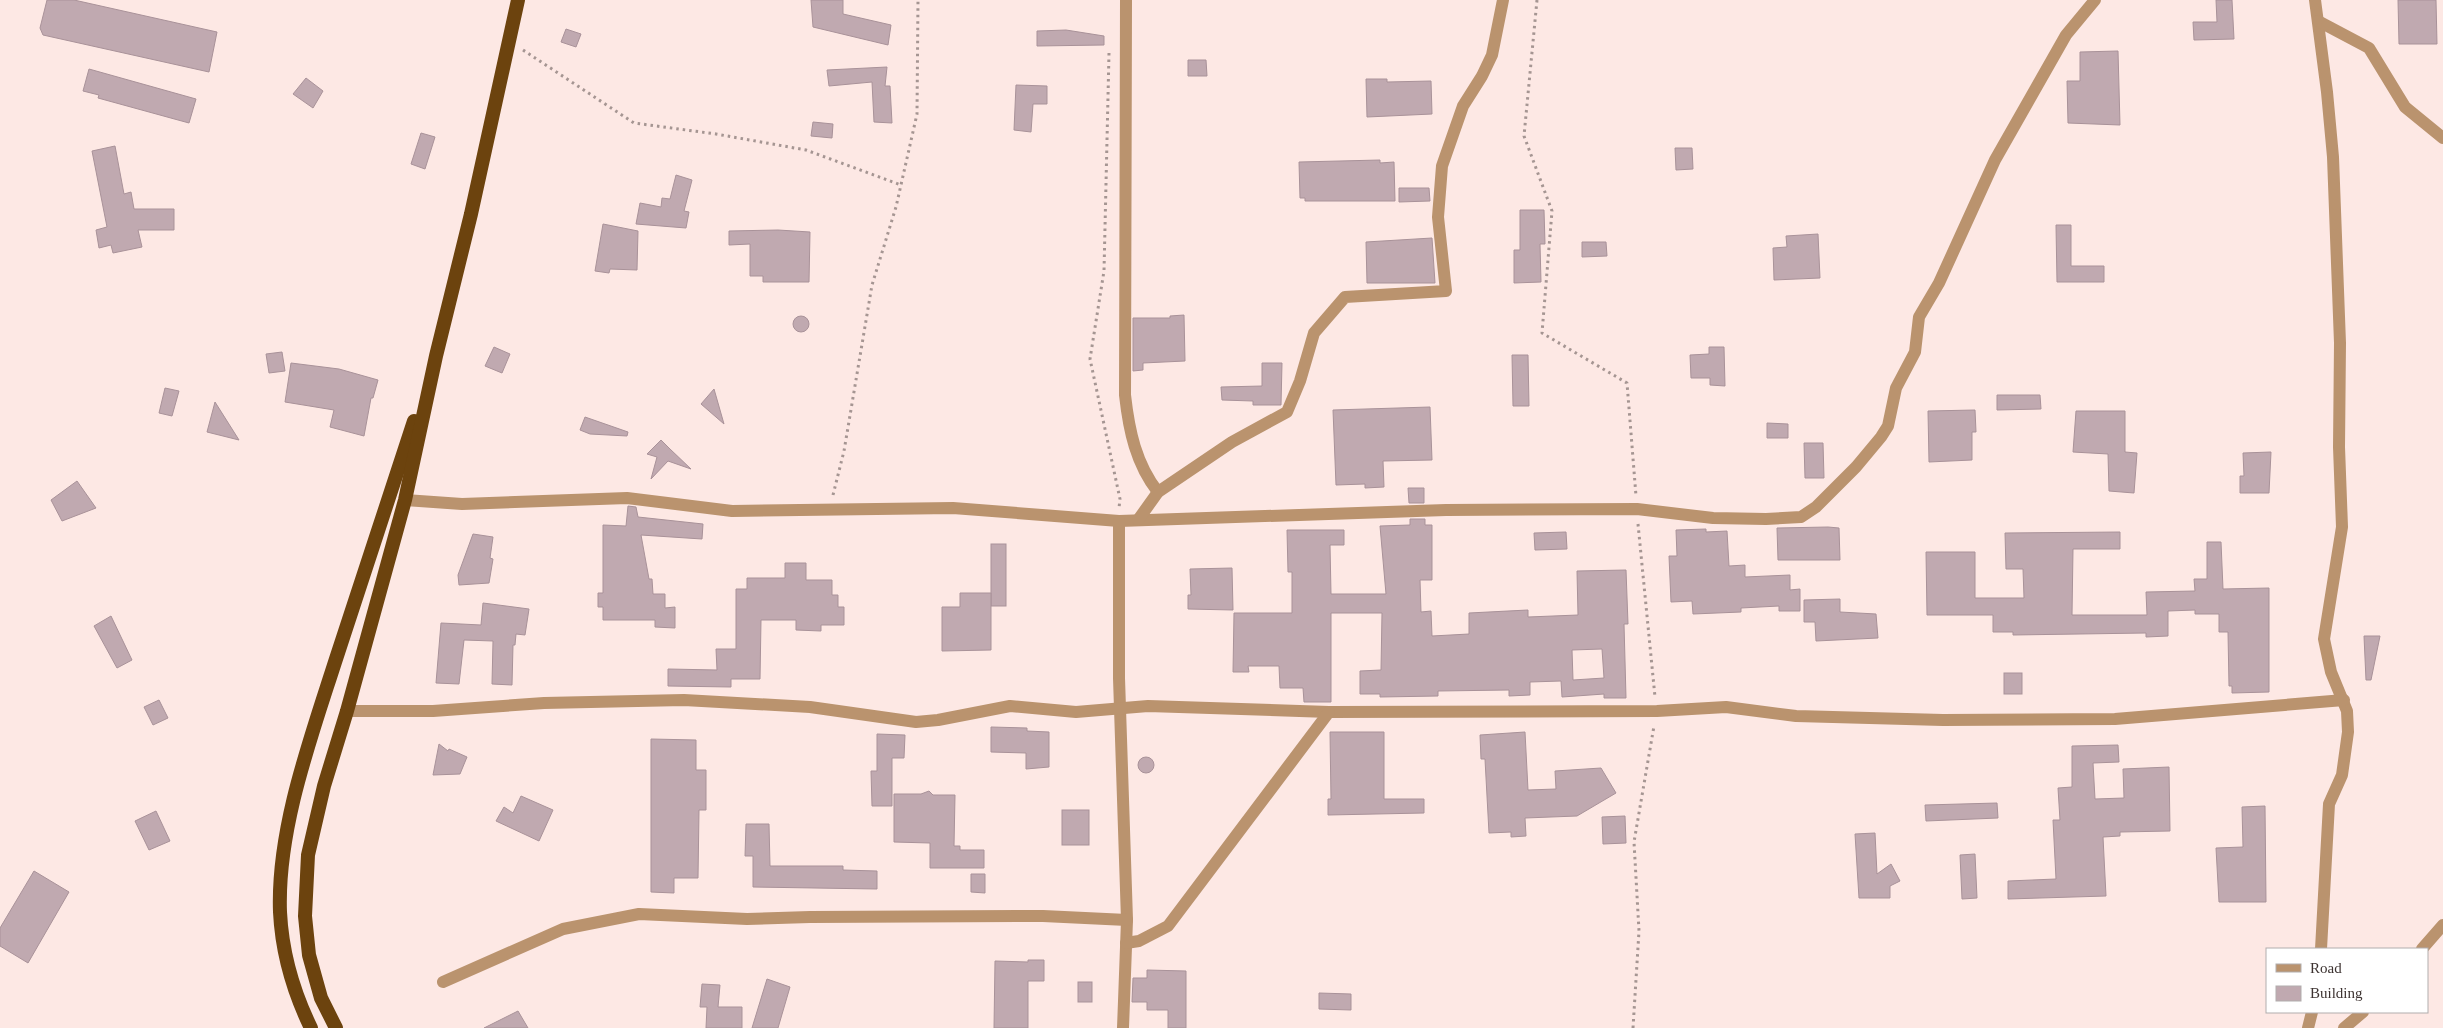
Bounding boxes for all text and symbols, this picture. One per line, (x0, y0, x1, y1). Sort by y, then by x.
legend (2266, 948, 2428, 1013)
text: Road (2310, 960, 2342, 976)
text: Building (2310, 985, 2363, 1001)

